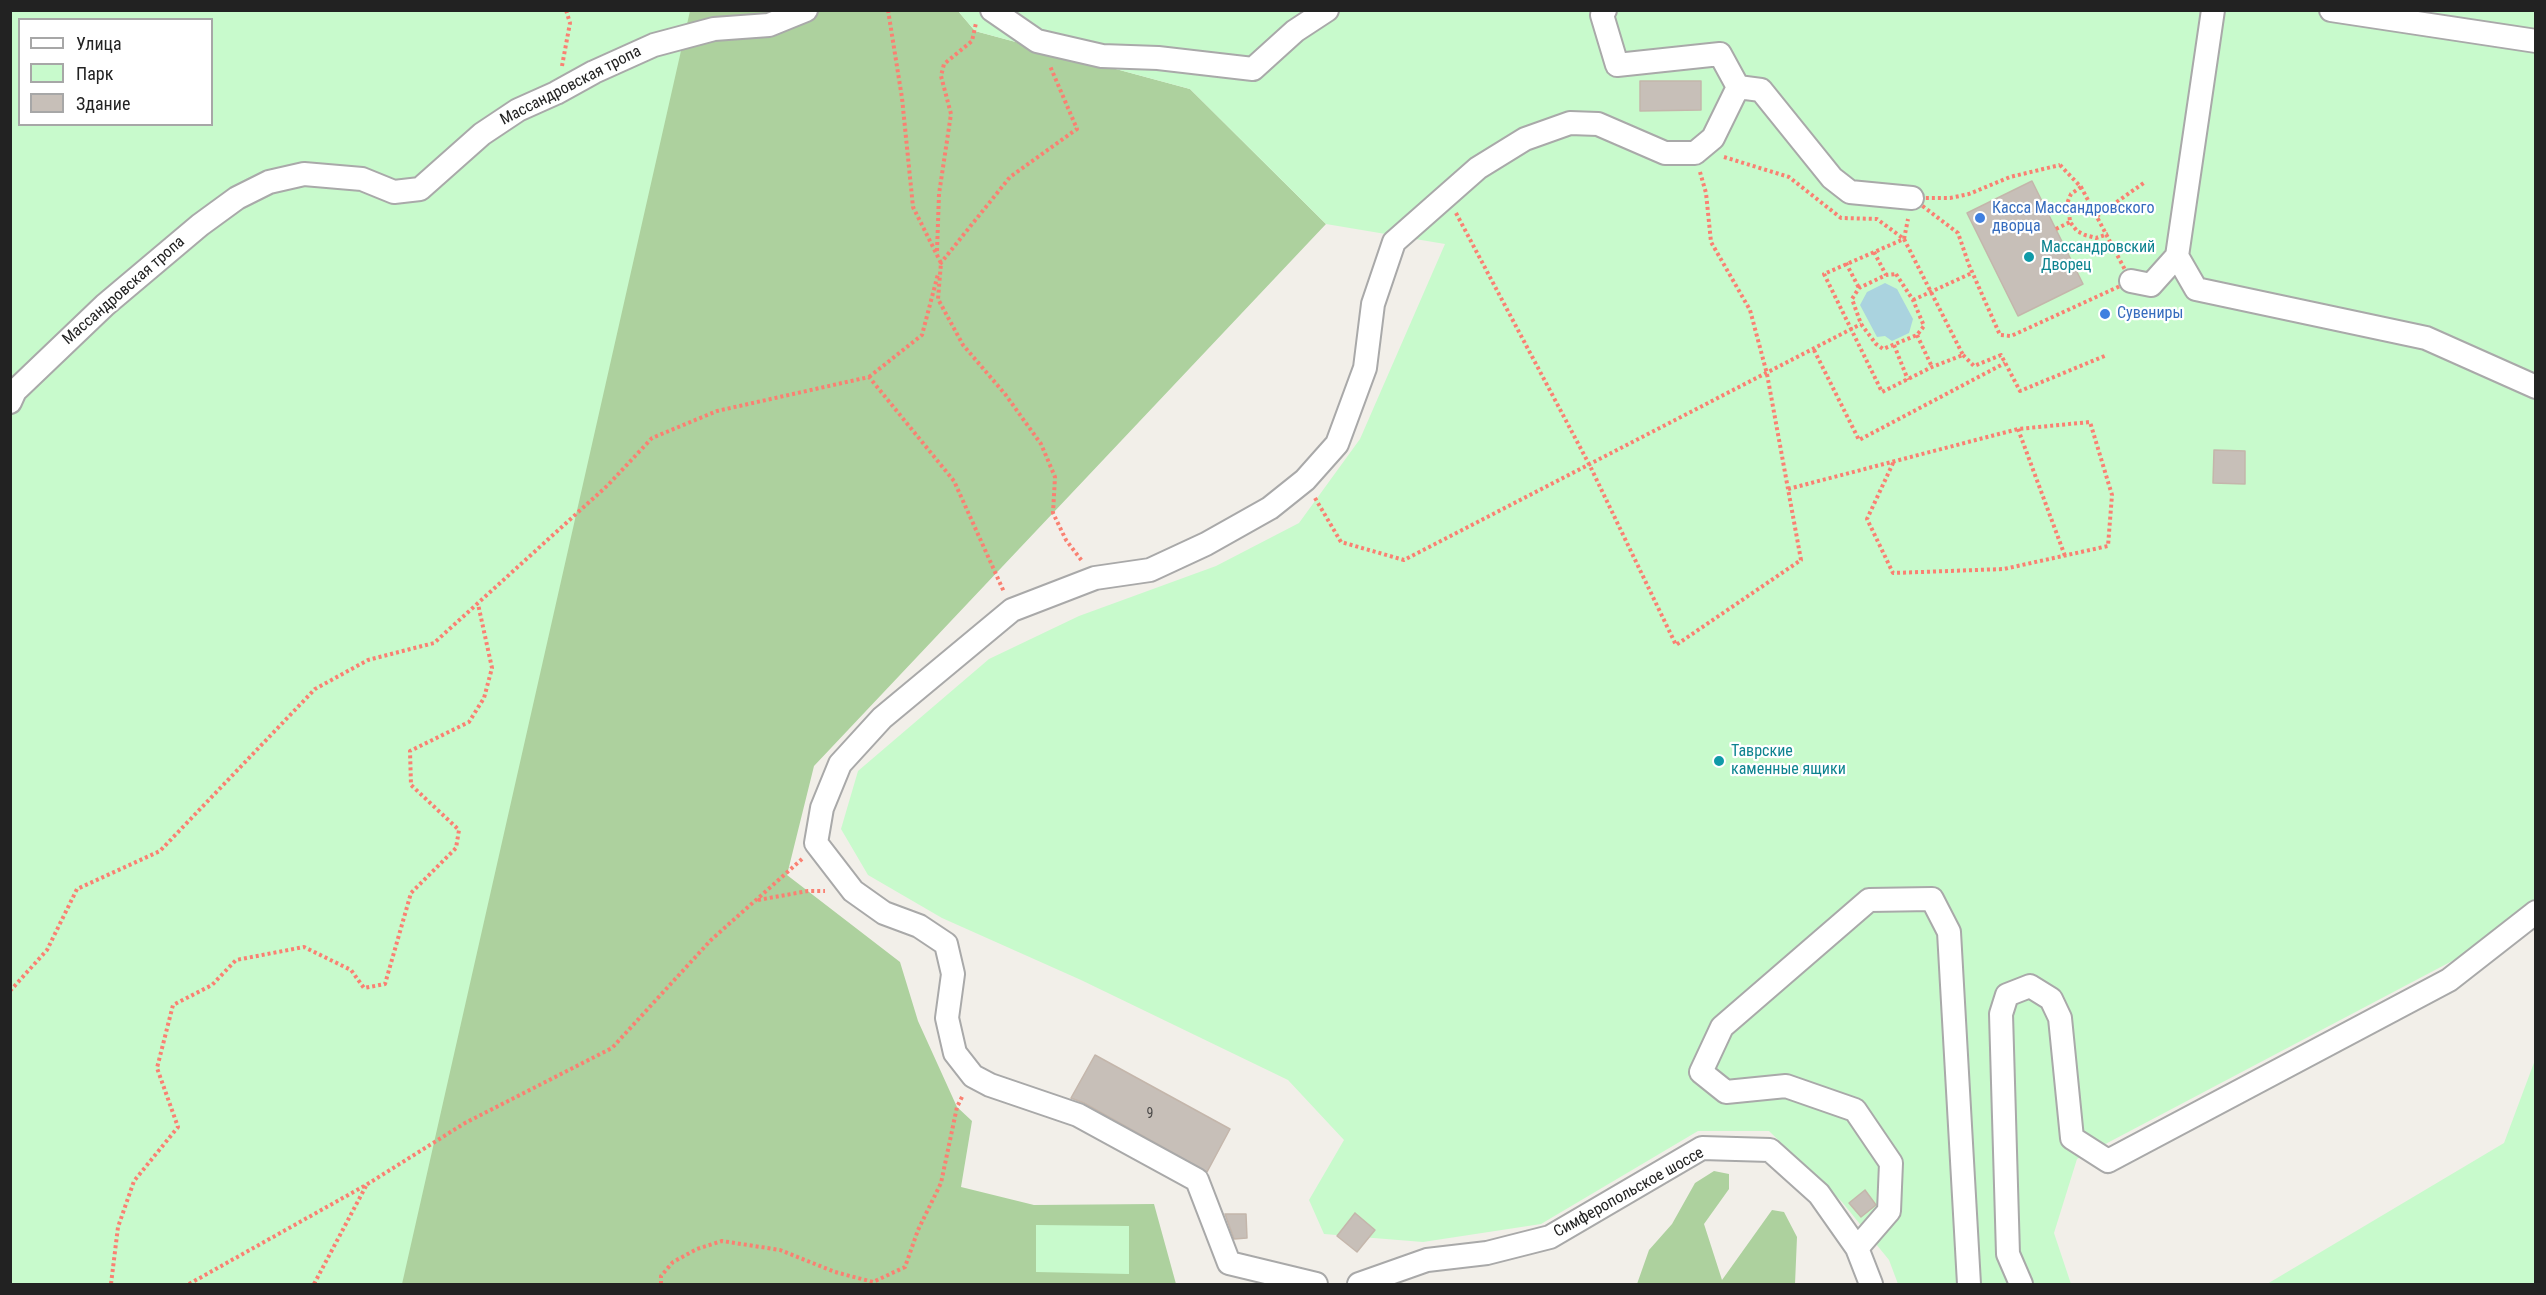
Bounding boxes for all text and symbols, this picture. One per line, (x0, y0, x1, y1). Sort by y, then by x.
legend (18, 18, 213, 126)
text: Улица (76, 33, 122, 54)
street label: Массандровская тропа (497, 42, 645, 130)
text: Парк (76, 63, 113, 84)
text: Здание (76, 93, 130, 114)
place label: Касса Массандровского дворца (1992, 199, 2154, 237)
marker: Касса Массандровского дворца (1973, 211, 1987, 225)
street label: Массандровская тропа (59, 233, 189, 349)
place label: Массандровский Дворец (2041, 238, 2155, 276)
marker: Массандровский Дворец (2022, 250, 2036, 264)
place label: Сувениры (2117, 304, 2183, 324)
marker: Сувениры (2098, 307, 2112, 321)
place label: Таврские каменные ящики (1731, 742, 1846, 780)
marker: Таврские каменные ящики (1712, 754, 1726, 768)
house number: 9 (1147, 1106, 1153, 1122)
street label: Симферопольское шоссе (1551, 1144, 1707, 1242)

